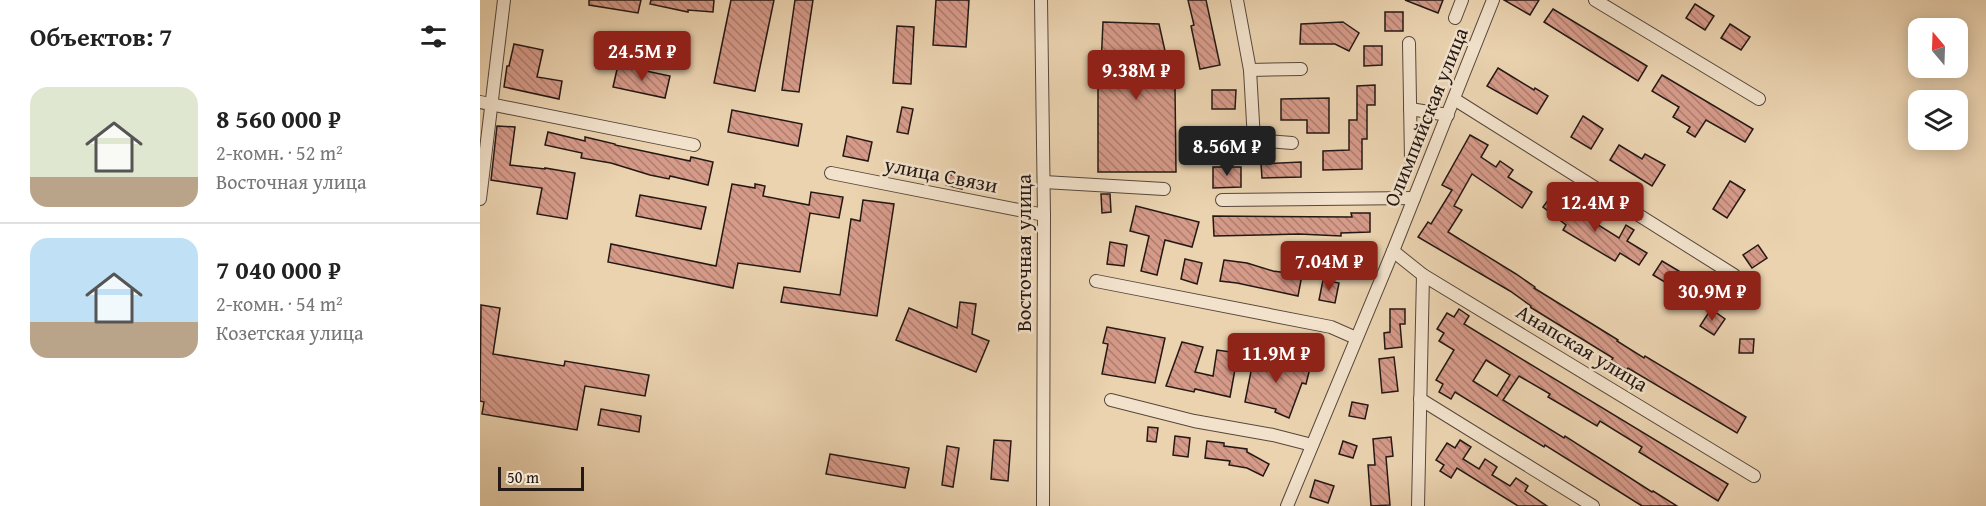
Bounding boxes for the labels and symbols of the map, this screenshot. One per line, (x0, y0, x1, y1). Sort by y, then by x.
north arrow (1908, 18, 1968, 78)
street label: Олимпийская улица (1375, 23, 1476, 211)
pin: 24.5M ₽ (587, 31, 697, 82)
pin: 9.38M ₽ (1081, 50, 1191, 101)
pin: 8.56M ₽ (1172, 126, 1282, 177)
street label: улица Связи (881, 148, 1001, 201)
street label: Восточная улица (1008, 174, 1039, 332)
pin: 12.4M ₽ (1540, 182, 1650, 233)
pin: 7.04M ₽ (1274, 241, 1384, 292)
pin: 30.9M ₽ (1657, 271, 1767, 322)
street label: Анапская улица (1510, 296, 1654, 399)
pin: 11.9M ₽ (1221, 333, 1331, 384)
scale bar (498, 464, 584, 492)

